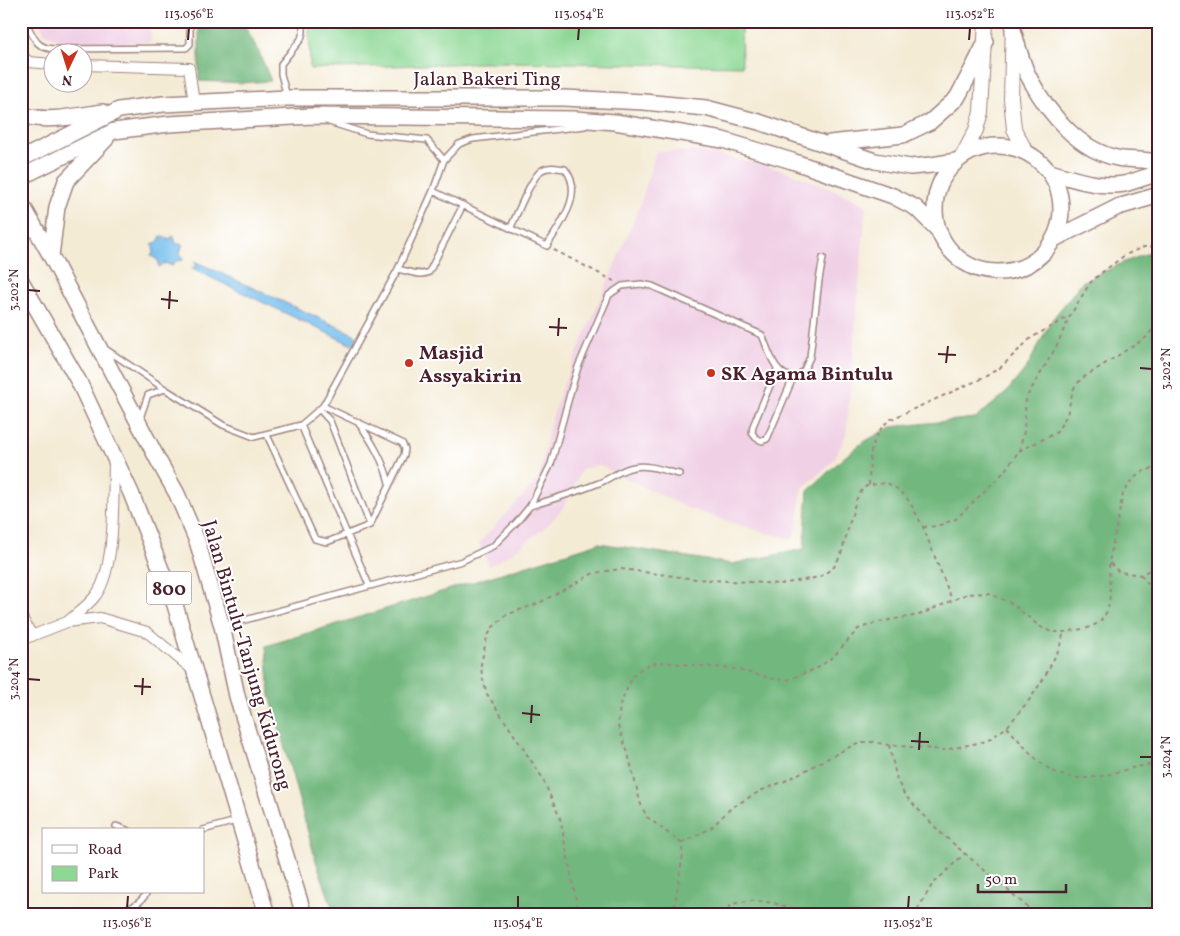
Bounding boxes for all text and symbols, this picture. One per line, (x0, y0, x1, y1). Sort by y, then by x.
text: 113.056°E (165, 7, 213, 23)
text: 113.054°E (554, 7, 604, 23)
text: 113.052°E (945, 7, 995, 23)
north arrow (42, 42, 92, 92)
street label: Jalan Bakeri Ting (413, 66, 561, 94)
text: N (61, 70, 73, 89)
text: 3.202°N (7, 269, 23, 311)
place label: Masjid Assyakirin (419, 340, 522, 391)
text: 3.202°N (1159, 348, 1175, 390)
marker: Masjid Assyakirin (403, 357, 415, 369)
place label: SK Agama Bintulu (721, 361, 893, 389)
marker: SK Agama Bintulu (705, 367, 717, 379)
street label: Jalan Bintulu-Tanjung Kidurong (194, 517, 298, 794)
road number: 800 (146, 572, 192, 604)
text: 3.204°N (7, 658, 23, 700)
text: 3.204°N (1159, 736, 1175, 778)
legend (42, 828, 205, 894)
text: Road (88, 840, 122, 861)
scale bar (978, 861, 1065, 893)
text: Park (88, 864, 119, 885)
text: 50 m (985, 870, 1017, 891)
text: 113.056°E (103, 916, 151, 932)
text: 113.054°E (493, 916, 543, 932)
text: 113.052°E (883, 916, 933, 932)

